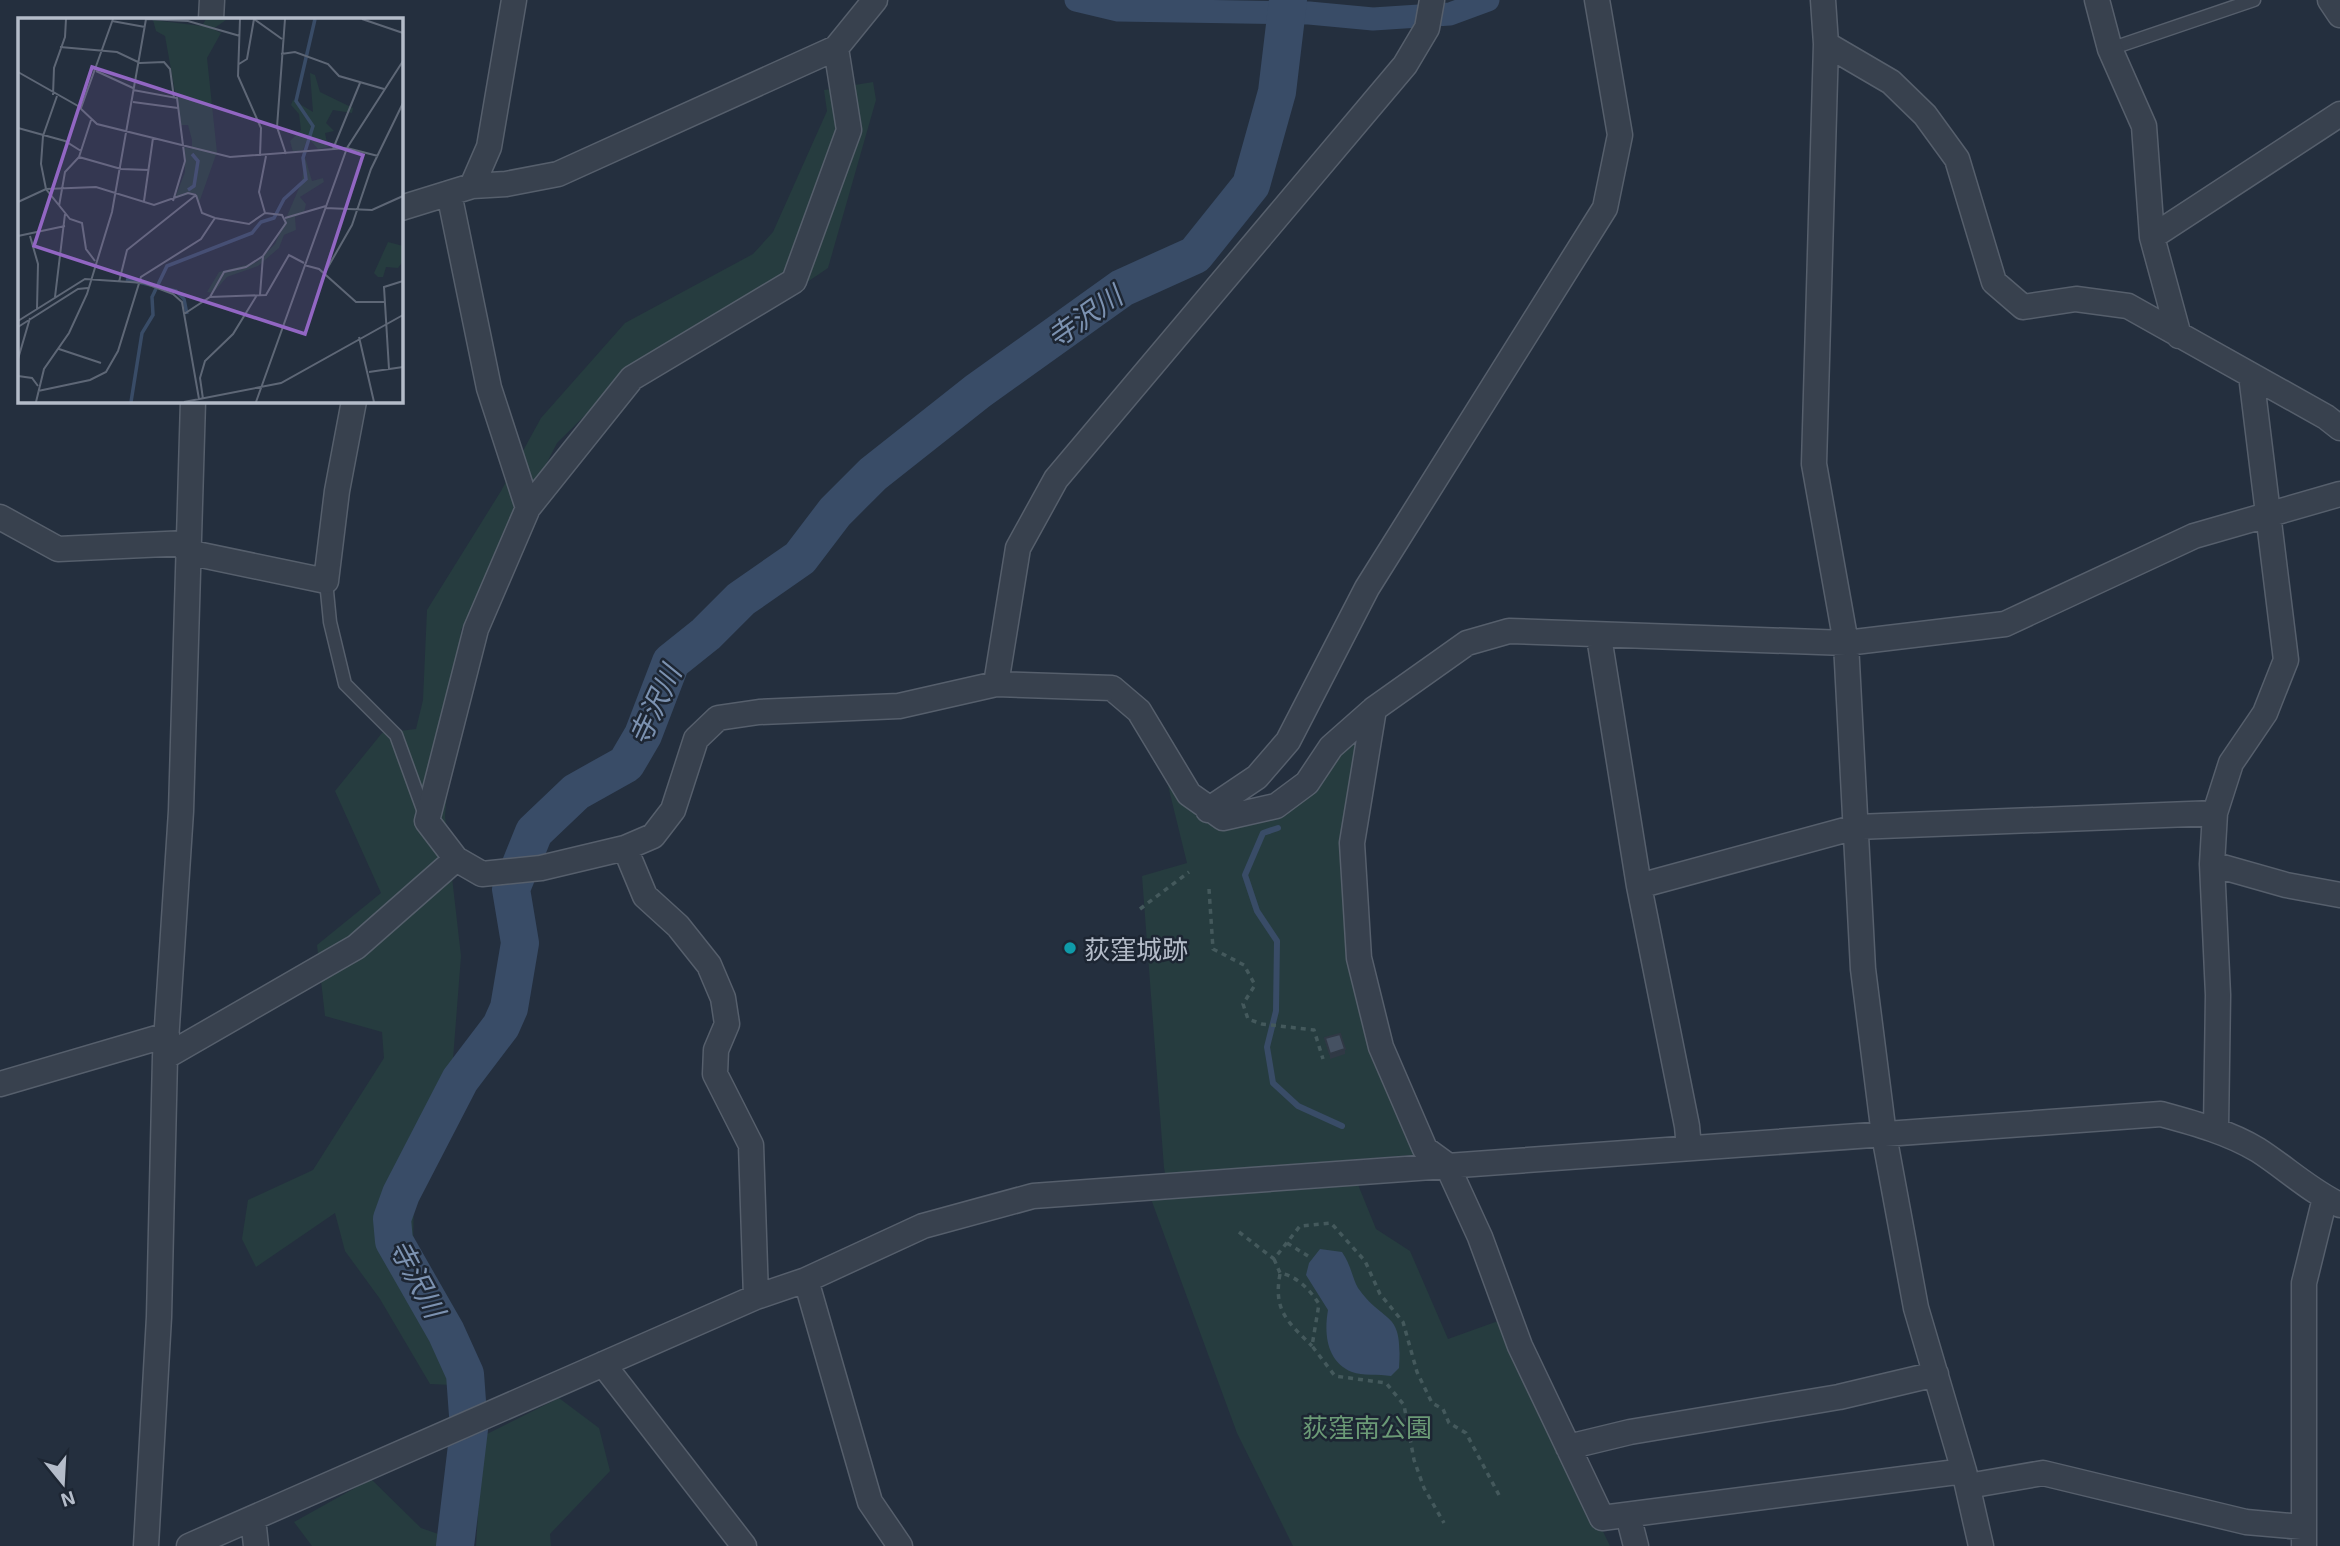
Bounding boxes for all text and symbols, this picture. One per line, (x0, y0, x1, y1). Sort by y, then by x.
inset map (18, 18, 402, 402)
water label: 寺沢川 (1040, 276, 1131, 354)
water label: 寺沢川 (621, 657, 688, 750)
place label: 荻窪城跡 (1084, 933, 1188, 964)
marker: 荻窪城跡 (1062, 940, 1078, 956)
water label: 寺沢川 (383, 1233, 454, 1326)
park label: 荻窪南公園 (1302, 1411, 1432, 1442)
north arrow (28, 1448, 98, 1518)
text: N (58, 1487, 78, 1513)

